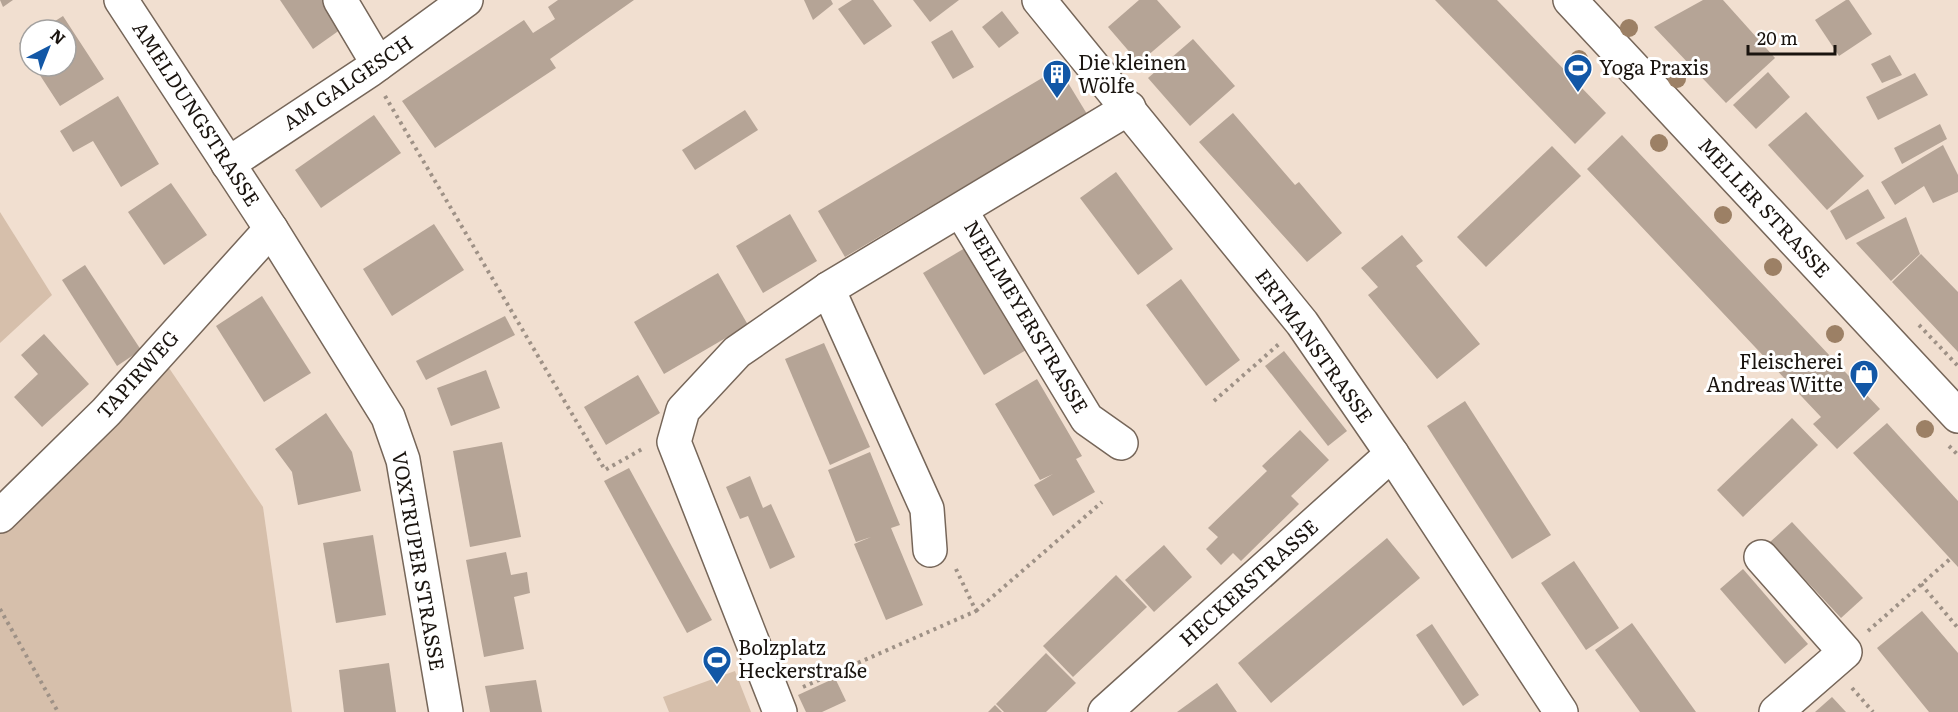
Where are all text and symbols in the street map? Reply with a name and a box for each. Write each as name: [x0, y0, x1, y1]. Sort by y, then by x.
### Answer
street label: AMELDUNGSTRASSE: [126, 14, 269, 211]
north arrow: [18, 18, 78, 78]
scale bar: [1748, 18, 1835, 56]
text: N: [46, 23, 72, 50]
text: 20 m: [1757, 24, 1798, 51]
street label: AM GALGESCH: [276, 27, 418, 136]
place label: Die kleinen Wölfe: [1078, 46, 1187, 99]
place label: Yoga Praxis: [1599, 51, 1708, 81]
sports icon: Yoga Praxis: [1562, 52, 1594, 94]
building icon: Die kleinen Wölfe: [1041, 58, 1073, 100]
street label: MELLER STRASSE: [1693, 130, 1838, 283]
street label: NEELMEYERSTRASSE: [958, 214, 1097, 418]
street label: ERTMANSTRASSE: [1249, 262, 1382, 428]
street label: TAPIRWEG: [88, 323, 185, 425]
place label: Fleischerei Andreas Witte: [1706, 345, 1843, 398]
shop icon: Fleischerei Andreas Witte: [1848, 358, 1880, 400]
street label: VOXTRUPER STRASSE: [386, 449, 454, 673]
street label: HECKERSTRASSE: [1172, 511, 1324, 652]
place label: Bolzplatz Heckerstraße: [738, 631, 867, 684]
sports icon: Bolzplatz Heckerstraße: [701, 644, 733, 686]

